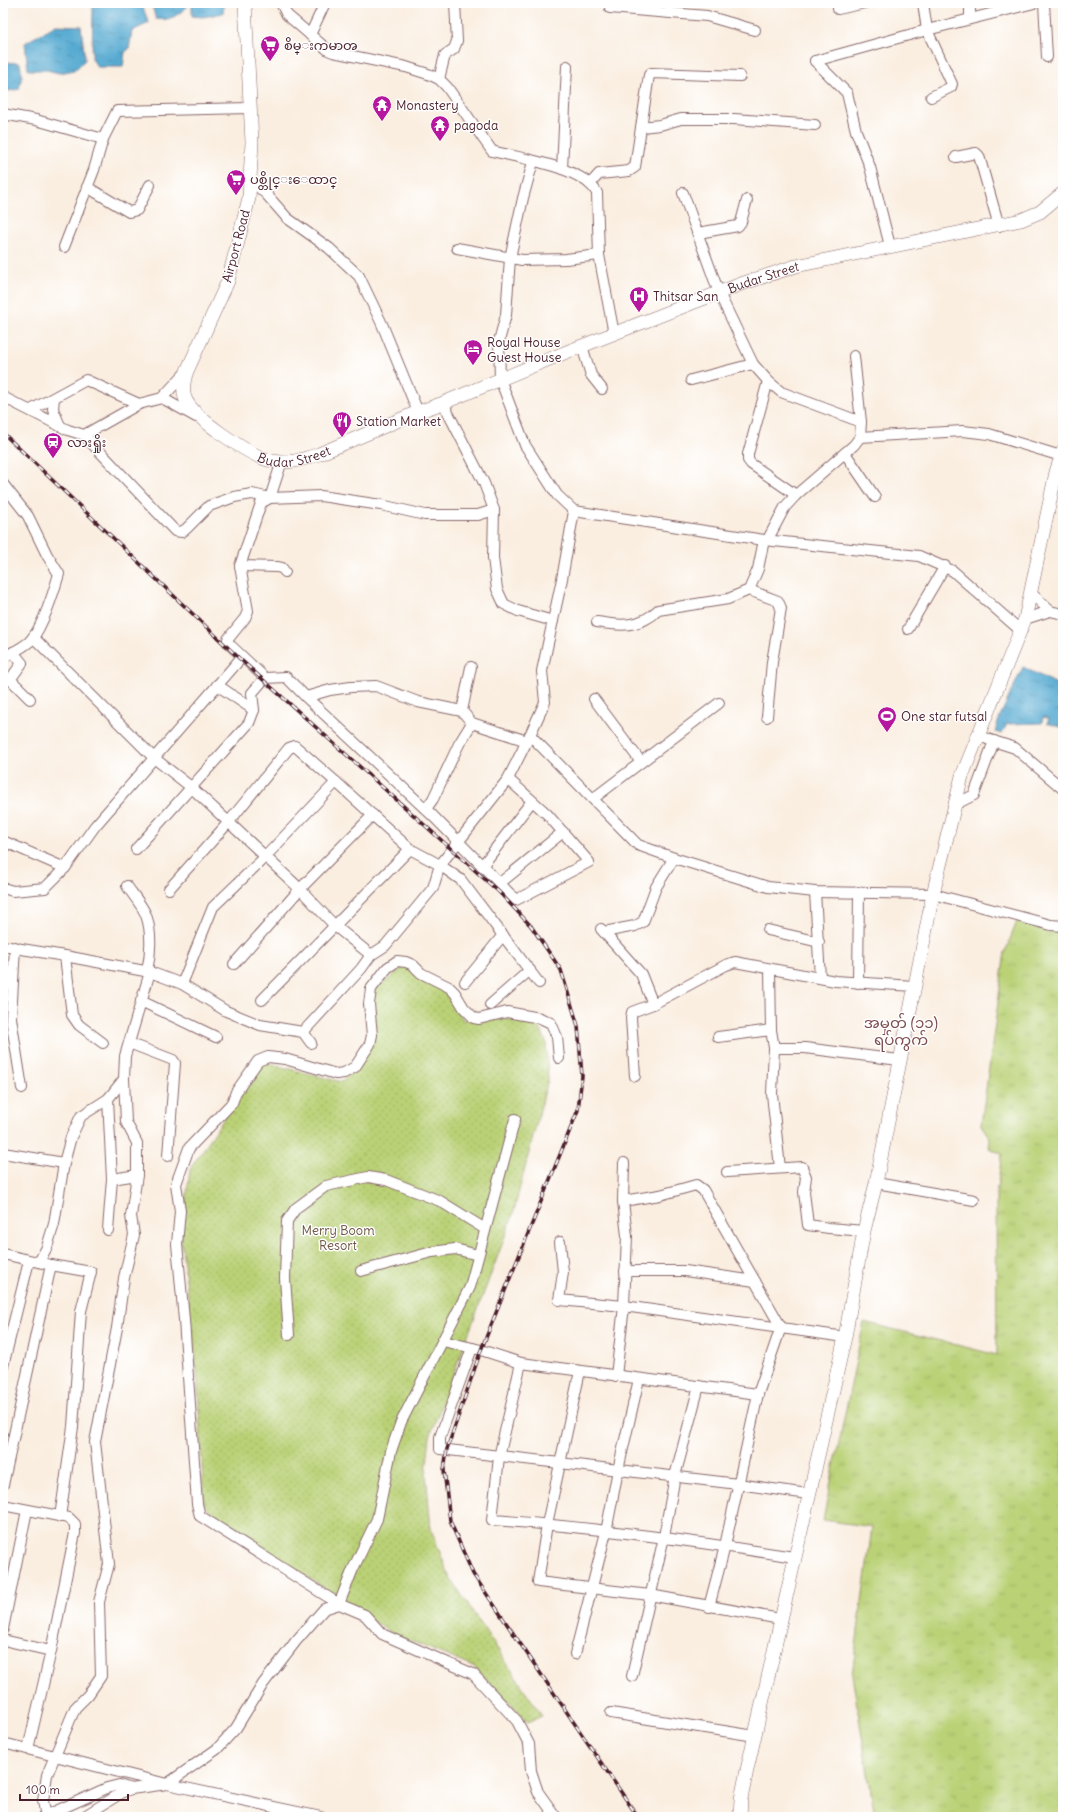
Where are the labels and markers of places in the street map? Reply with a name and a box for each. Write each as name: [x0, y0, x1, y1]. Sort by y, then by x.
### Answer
supermarket icon: စိမ္းကမာၻ: [259, 34, 281, 62]
place label: စိမ္းကမာၻ: [284, 37, 358, 55]
temple icon: Monastery: [371, 94, 393, 122]
place label: Monastery: [396, 97, 459, 114]
temple icon: pagoda: [429, 114, 451, 142]
place label: pagoda: [454, 117, 498, 134]
supermarket icon: ပစ္တိုင္းေထာင္: [225, 168, 247, 196]
place label: ပစ္တိုင္းေထာင္: [250, 171, 337, 190]
hospital icon: Thitsar San: [628, 285, 650, 313]
place label: Thitsar San: [653, 288, 719, 305]
place label: Royal House Guest House: [487, 334, 561, 366]
hotel icon: Royal House Guest House: [462, 338, 484, 366]
restaurant icon: Station Market: [331, 410, 353, 438]
place label: Station Market: [356, 413, 442, 430]
station icon: လားရှိုး: [42, 431, 64, 459]
place label: လားရှိုး: [67, 434, 106, 453]
sports icon: One star futsal: [876, 705, 898, 733]
place label: One star futsal: [901, 708, 987, 725]

